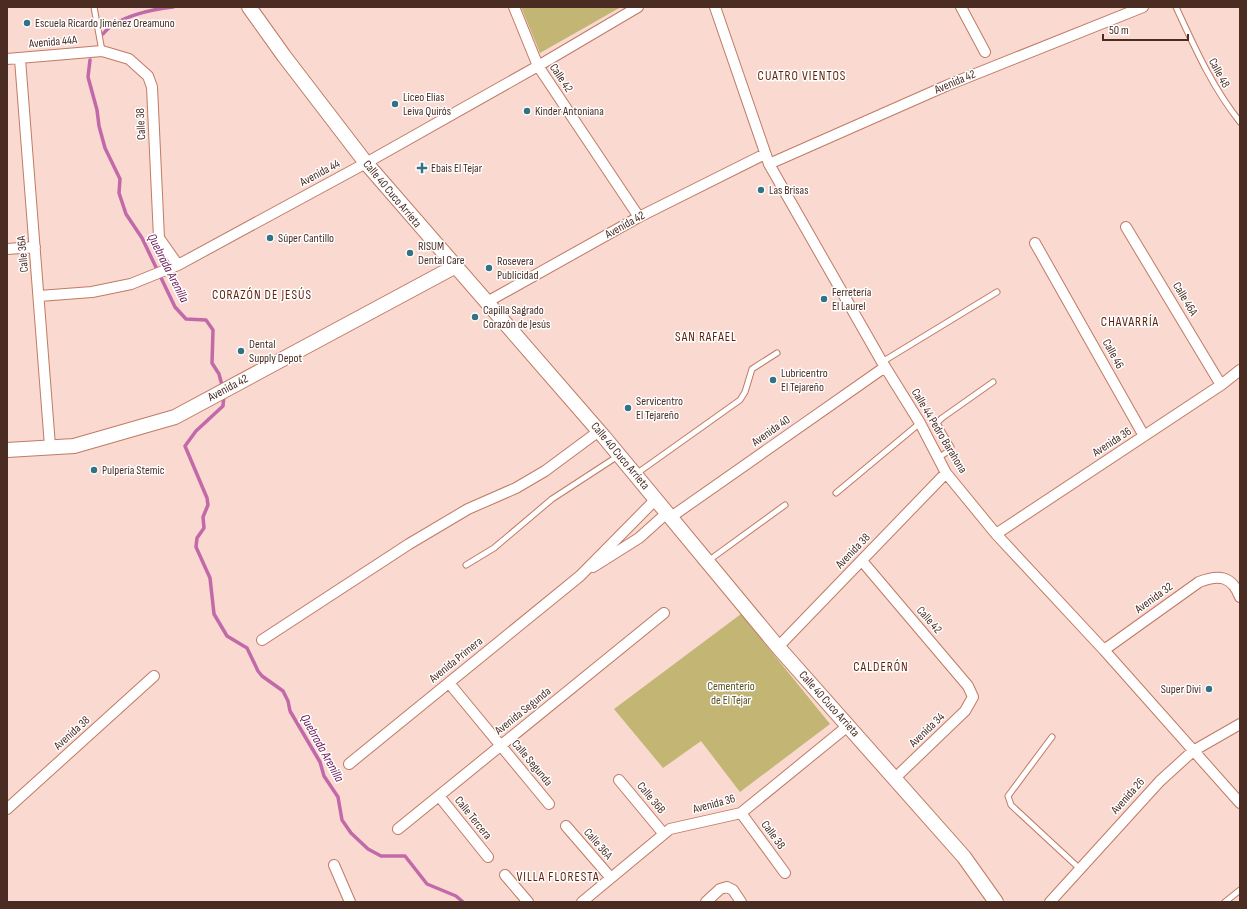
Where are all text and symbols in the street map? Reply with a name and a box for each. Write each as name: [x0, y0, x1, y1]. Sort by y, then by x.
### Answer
place label: Escuela Ricardo Jiménez Oreamuno: [35, 16, 175, 31]
scale bar: [1103, 16, 1188, 42]
marker: Escuela Ricardo Jiménez Oreamuno: [22, 18, 32, 28]
text: 50 m: [1109, 23, 1129, 38]
street label: Avenida 44A: [27, 32, 79, 52]
street label: Calle 48: [1205, 55, 1233, 91]
street label: Calle 42: [546, 61, 576, 95]
street label: Avenida 42: [931, 67, 978, 98]
district label: CUATRO VIENTOS: [758, 68, 846, 84]
place label: Liceo Elías Leiva Quirós: [403, 90, 451, 119]
marker: Liceo Elías Leiva Quirós: [390, 99, 400, 109]
place label: Kinder Antoniana: [535, 104, 604, 119]
marker: Kinder Antoniana: [522, 106, 532, 116]
street label: Calle 38: [133, 108, 149, 140]
street label: Avenida 44: [296, 156, 343, 190]
street label: Calle 40 Cuco Arrieta: [359, 157, 425, 231]
place label: Ebais El Tejar: [431, 161, 483, 176]
marker: Ebais El Tejar: [416, 162, 428, 174]
place label: Las Brisas: [769, 183, 808, 198]
marker: Las Brisas: [756, 185, 766, 195]
street label: Avenida 42: [602, 208, 648, 243]
water label: Quebrada Arenilla: [144, 231, 193, 306]
place label: Súper Cantillo: [278, 231, 334, 246]
marker: Súper Cantillo: [265, 233, 275, 243]
street label: Calle 36A: [14, 234, 32, 273]
place label: RISUM Dental Care: [418, 239, 465, 268]
marker: RISUM Dental Care: [405, 248, 415, 258]
place label: Rosevera Publicidad: [497, 254, 538, 283]
marker: Rosevera Publicidad: [484, 263, 494, 273]
street label: Calle 46A: [1169, 279, 1201, 319]
place label: Ferretería El Laurel: [832, 285, 872, 314]
district label: CORAZÓN DE JESÚS: [212, 287, 312, 303]
marker: Ferretería El Laurel: [819, 294, 829, 304]
place label: Capilla Sagrado Corazón de Jesús: [483, 303, 550, 332]
marker: Capilla Sagrado Corazón de Jesús: [470, 312, 480, 322]
district label: CHAVARRÍA: [1101, 314, 1159, 330]
district label: SAN RAFAEL: [675, 329, 737, 345]
street label: Calle 46: [1099, 336, 1127, 372]
place label: Dental Supply Depot: [249, 337, 303, 366]
marker: Dental Supply Depot: [236, 346, 246, 356]
place label: Lubricentro El Tejareño: [781, 366, 828, 395]
street label: Avenida 42: [204, 371, 251, 405]
marker: Lubricentro El Tejareño: [768, 375, 778, 385]
street label: Calle 44 Pedro Barahona: [908, 386, 970, 476]
place label: Servicentro El Tejareño: [636, 394, 683, 423]
marker: Servicentro El Tejareño: [623, 403, 633, 413]
street label: Avenida 40: [748, 412, 793, 450]
street label: Calle 40 Cuco Arrieta: [587, 419, 653, 493]
street label: Avenida 36: [1089, 424, 1134, 461]
place label: Pulpería Stemic: [102, 463, 165, 478]
marker: Pulpería Stemic: [89, 465, 99, 475]
street label: Avenida 38: [832, 530, 874, 573]
street label: Avenida 32: [1131, 579, 1176, 617]
street label: Calle 42: [913, 603, 945, 637]
street label: Avenida Primera: [425, 634, 486, 687]
district label: CALDERÓN: [853, 659, 909, 675]
street label: Calle 40 Cuco Arrieta: [795, 668, 863, 740]
park label: Cementerio de El Tejar: [707, 679, 755, 708]
place label: Super Divi: [1161, 682, 1201, 697]
street label: Avenida Segunda: [491, 684, 554, 739]
marker: Super Divi: [1204, 684, 1214, 694]
street label: Avenida 34: [905, 710, 948, 751]
water label: Quebrada Arenilla: [297, 711, 348, 785]
street label: Avenida 38: [50, 713, 93, 754]
street label: Calle Segunda: [508, 737, 556, 790]
street label: Avenida 26: [1107, 775, 1148, 818]
street label: Calle 36B: [633, 779, 669, 817]
street label: Avenida 36: [690, 791, 737, 817]
street label: Calle Tercera: [451, 793, 495, 843]
street label: Calle 38: [758, 818, 788, 852]
street label: Calle 36A: [580, 825, 616, 863]
district label: VILLA FLORESTA: [516, 869, 600, 885]

